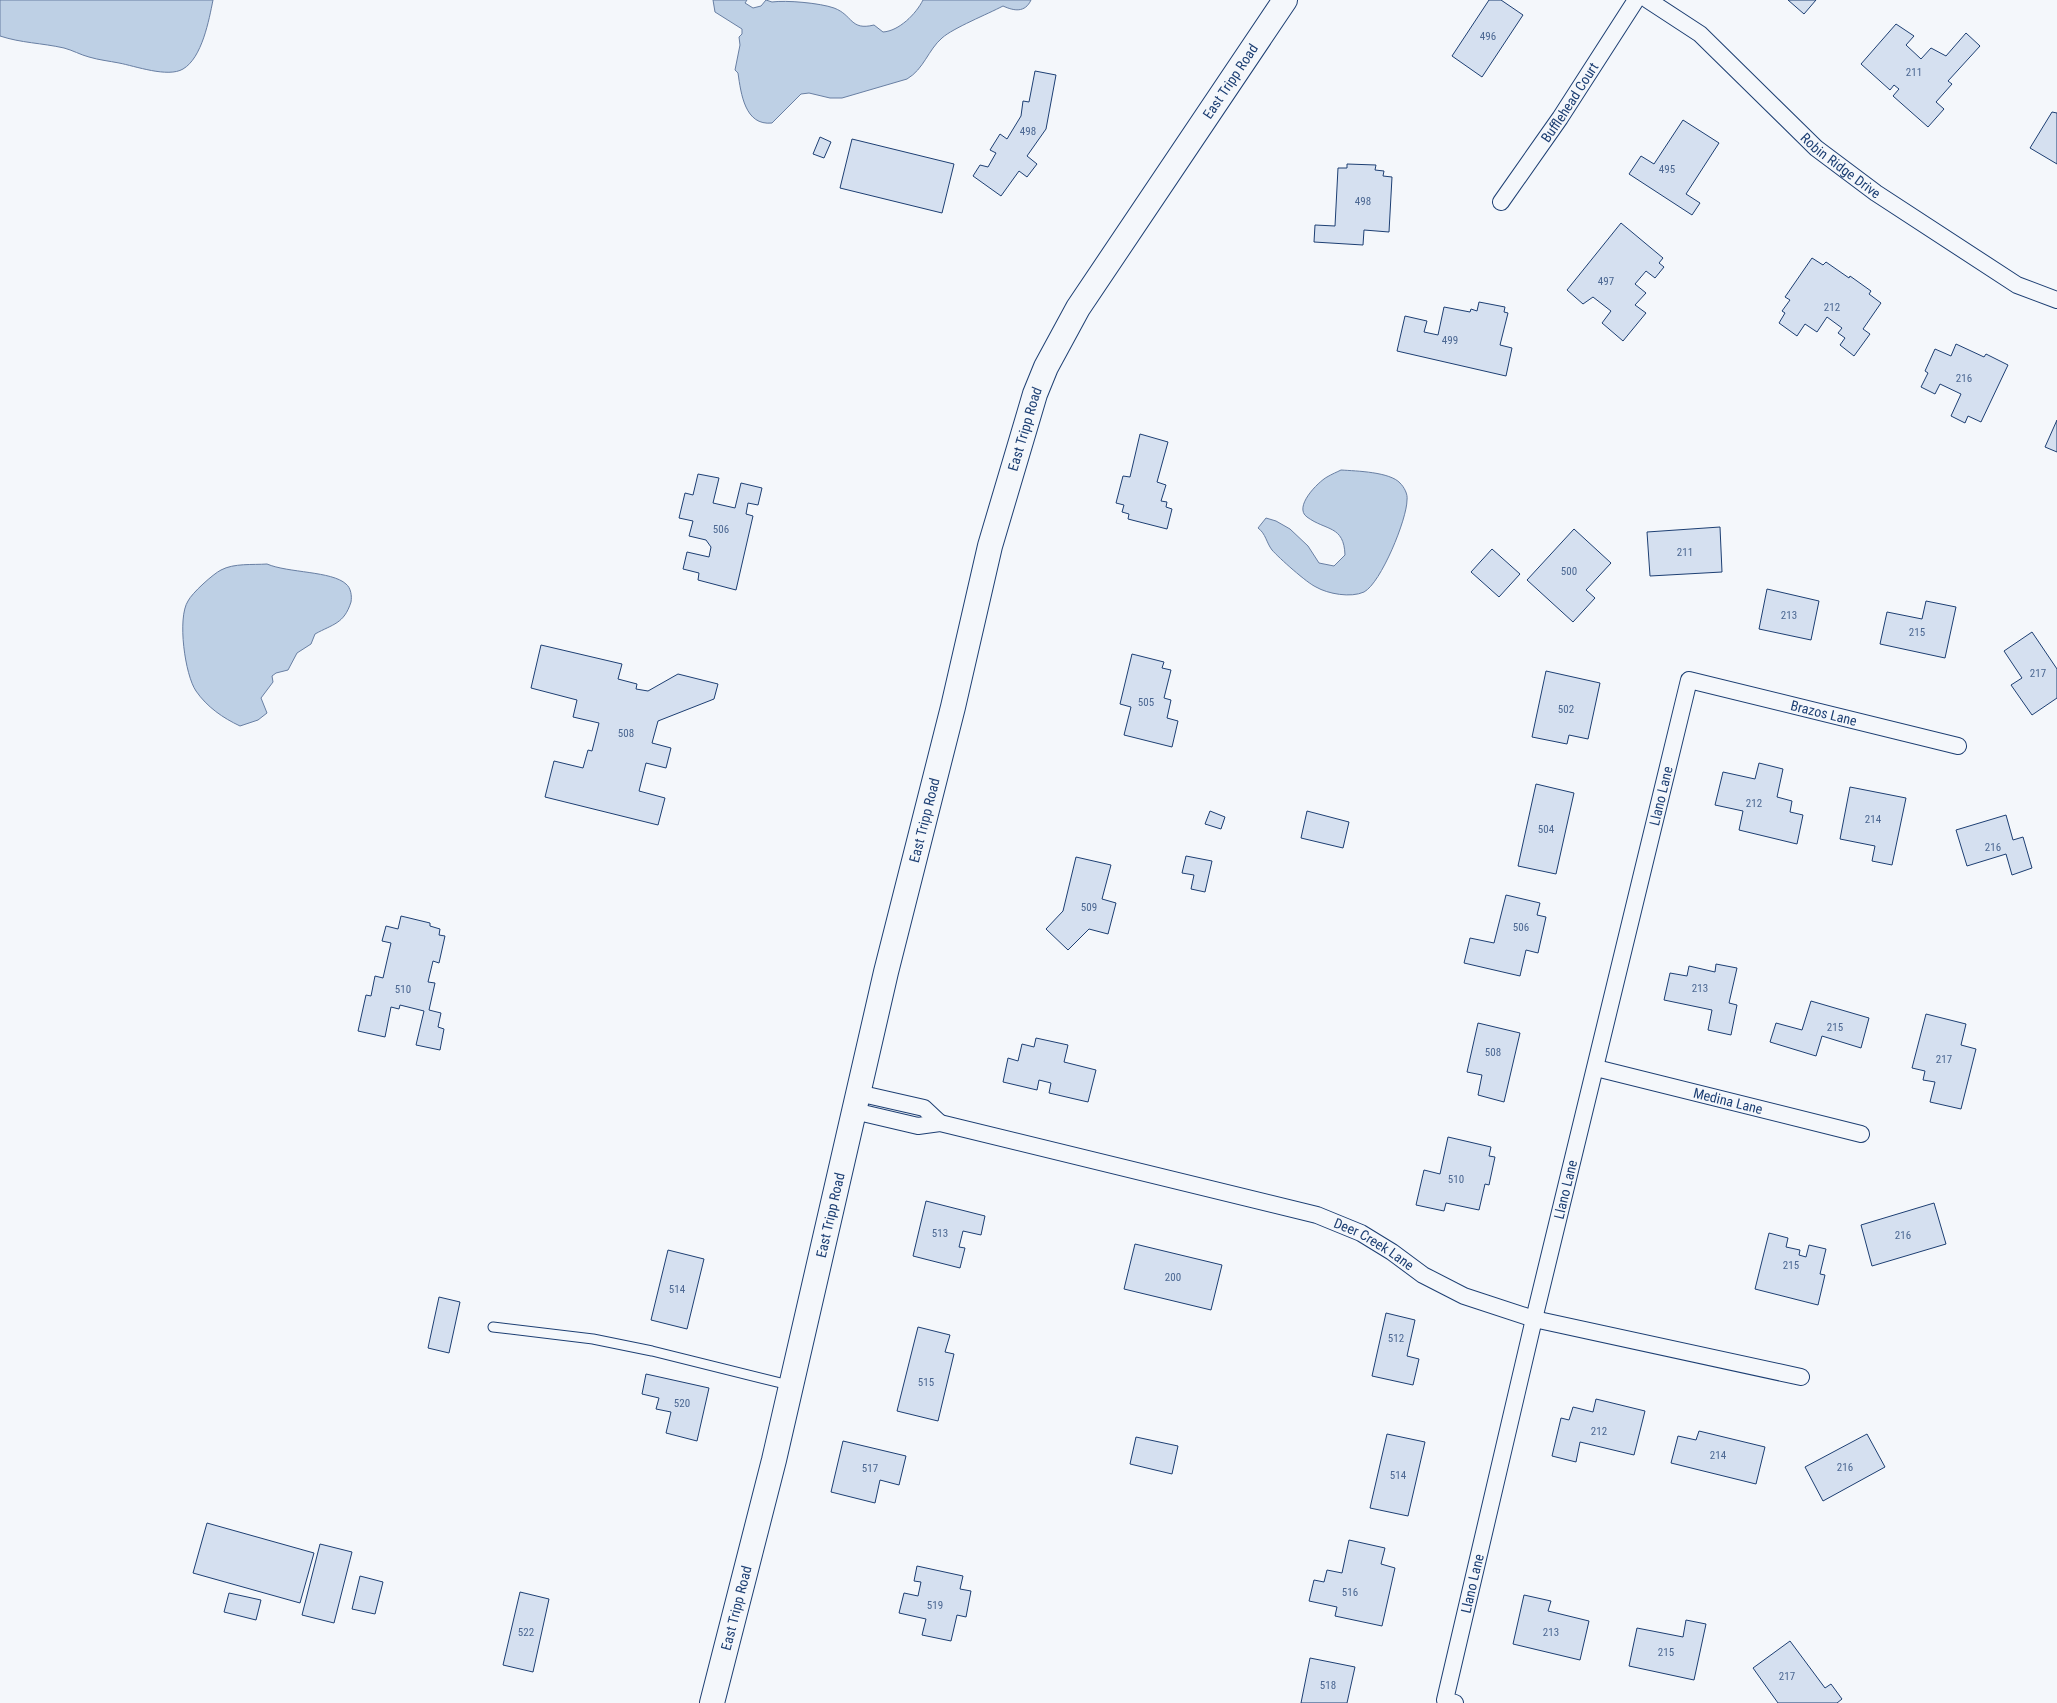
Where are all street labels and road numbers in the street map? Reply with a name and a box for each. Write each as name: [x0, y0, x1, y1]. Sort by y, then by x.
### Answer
street label: East Tripp Road: [1200, 41, 1261, 122]
street label: Bufflehead Court: [1538, 59, 1602, 145]
street label: Robin Ridge Drive: [1797, 130, 1884, 202]
street label: East Tripp Road: [1005, 385, 1045, 473]
street label: Brazos Lane: [1789, 697, 1859, 729]
street label: Llano Lane: [1646, 764, 1676, 827]
street label: East Tripp Road: [906, 776, 943, 864]
street label: Medina Lane: [1692, 1085, 1765, 1117]
street label: Llano Lane: [1551, 1158, 1580, 1221]
street label: East Tripp Road: [813, 1171, 848, 1259]
street label: Deer Creek Lane: [1332, 1215, 1417, 1274]
street label: Llano Lane: [1458, 1552, 1487, 1615]
street label: East Tripp Road: [718, 1564, 755, 1652]

